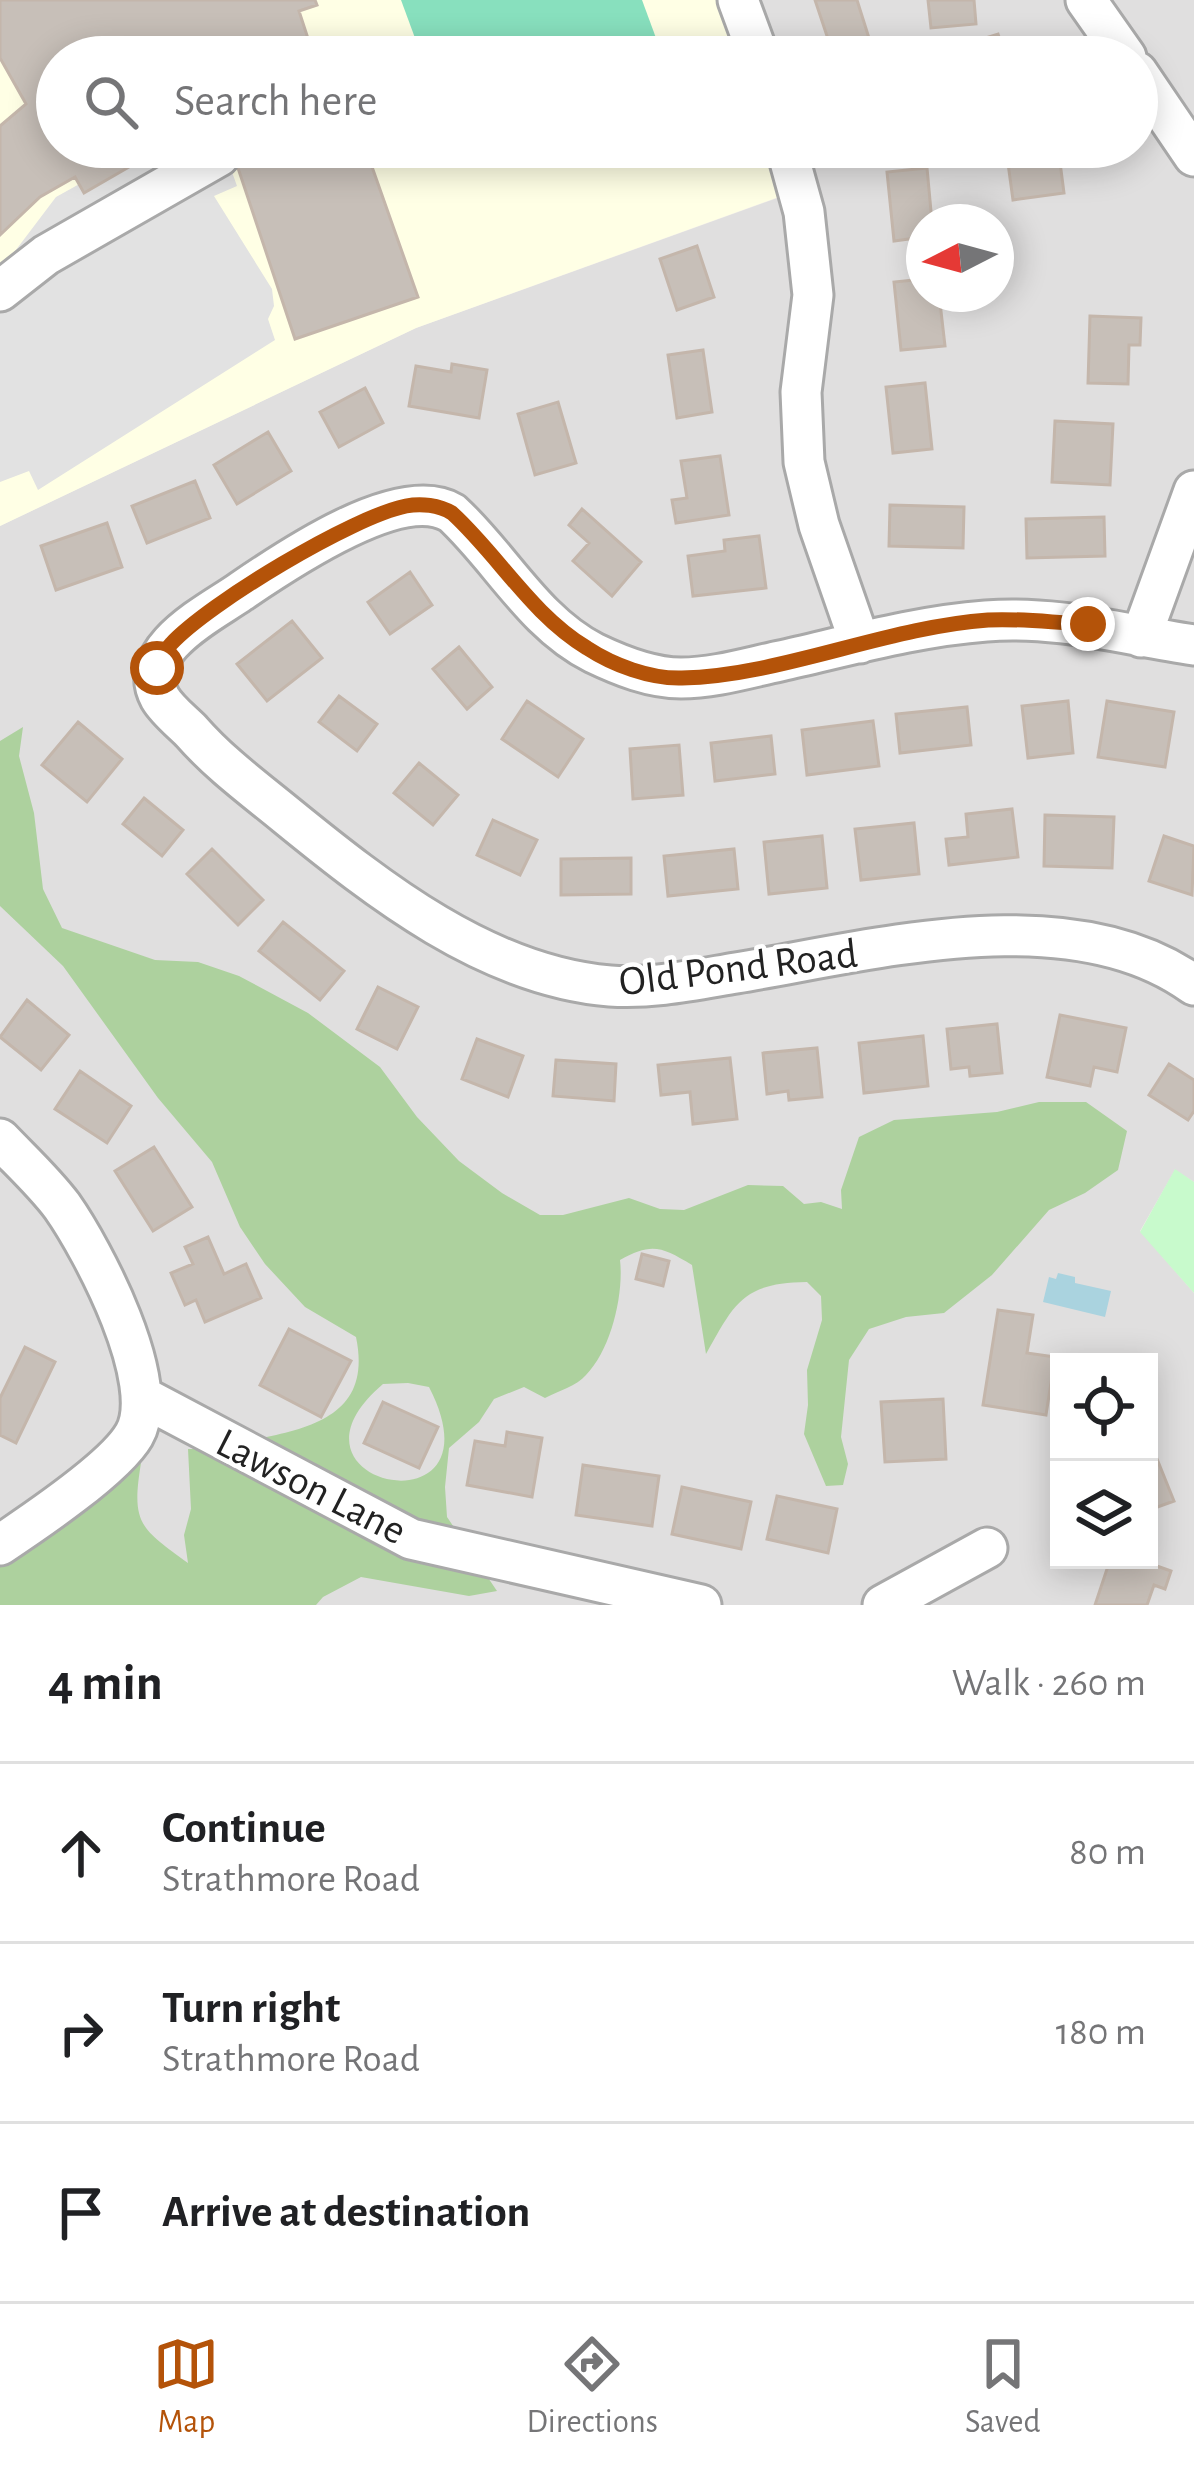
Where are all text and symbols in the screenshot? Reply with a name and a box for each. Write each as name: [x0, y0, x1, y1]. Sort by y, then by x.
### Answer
search box: [36, 36, 1158, 168]
icon: search: [78, 69, 144, 135]
text: Search here: [174, 79, 377, 124]
north arrow: [906, 204, 1014, 312]
route end: [1061, 597, 1115, 651]
route start: [130, 641, 184, 695]
street label: Old Pond Road: [617, 933, 860, 1003]
map controls: [1050, 1353, 1158, 1569]
button: locate: [1050, 1353, 1158, 1461]
street label: Lawson Lane: [210, 1421, 413, 1552]
button: layers: [1050, 1461, 1158, 1569]
text: 4 min: [48, 1658, 163, 1709]
text: Walk · 260 m: [952, 1664, 1146, 1703]
text: Continue: [162, 1806, 326, 1851]
icon: ahead: [48, 1820, 114, 1886]
text: 80 m: [1069, 1833, 1146, 1872]
text: Strathmore Road: [162, 1860, 420, 1899]
text: Turn right: [162, 1986, 340, 2031]
icon: right: [48, 2000, 114, 2066]
text: 180 m: [1056, 2013, 1146, 2052]
text: Strathmore Road: [162, 2040, 420, 2079]
icon: arrive: [48, 2180, 114, 2246]
text: Arrive at destination: [162, 2190, 530, 2235]
tab: Map: [153, 2331, 219, 2443]
tab: Directions: [526, 2331, 658, 2443]
tab: Saved: [965, 2331, 1040, 2443]

